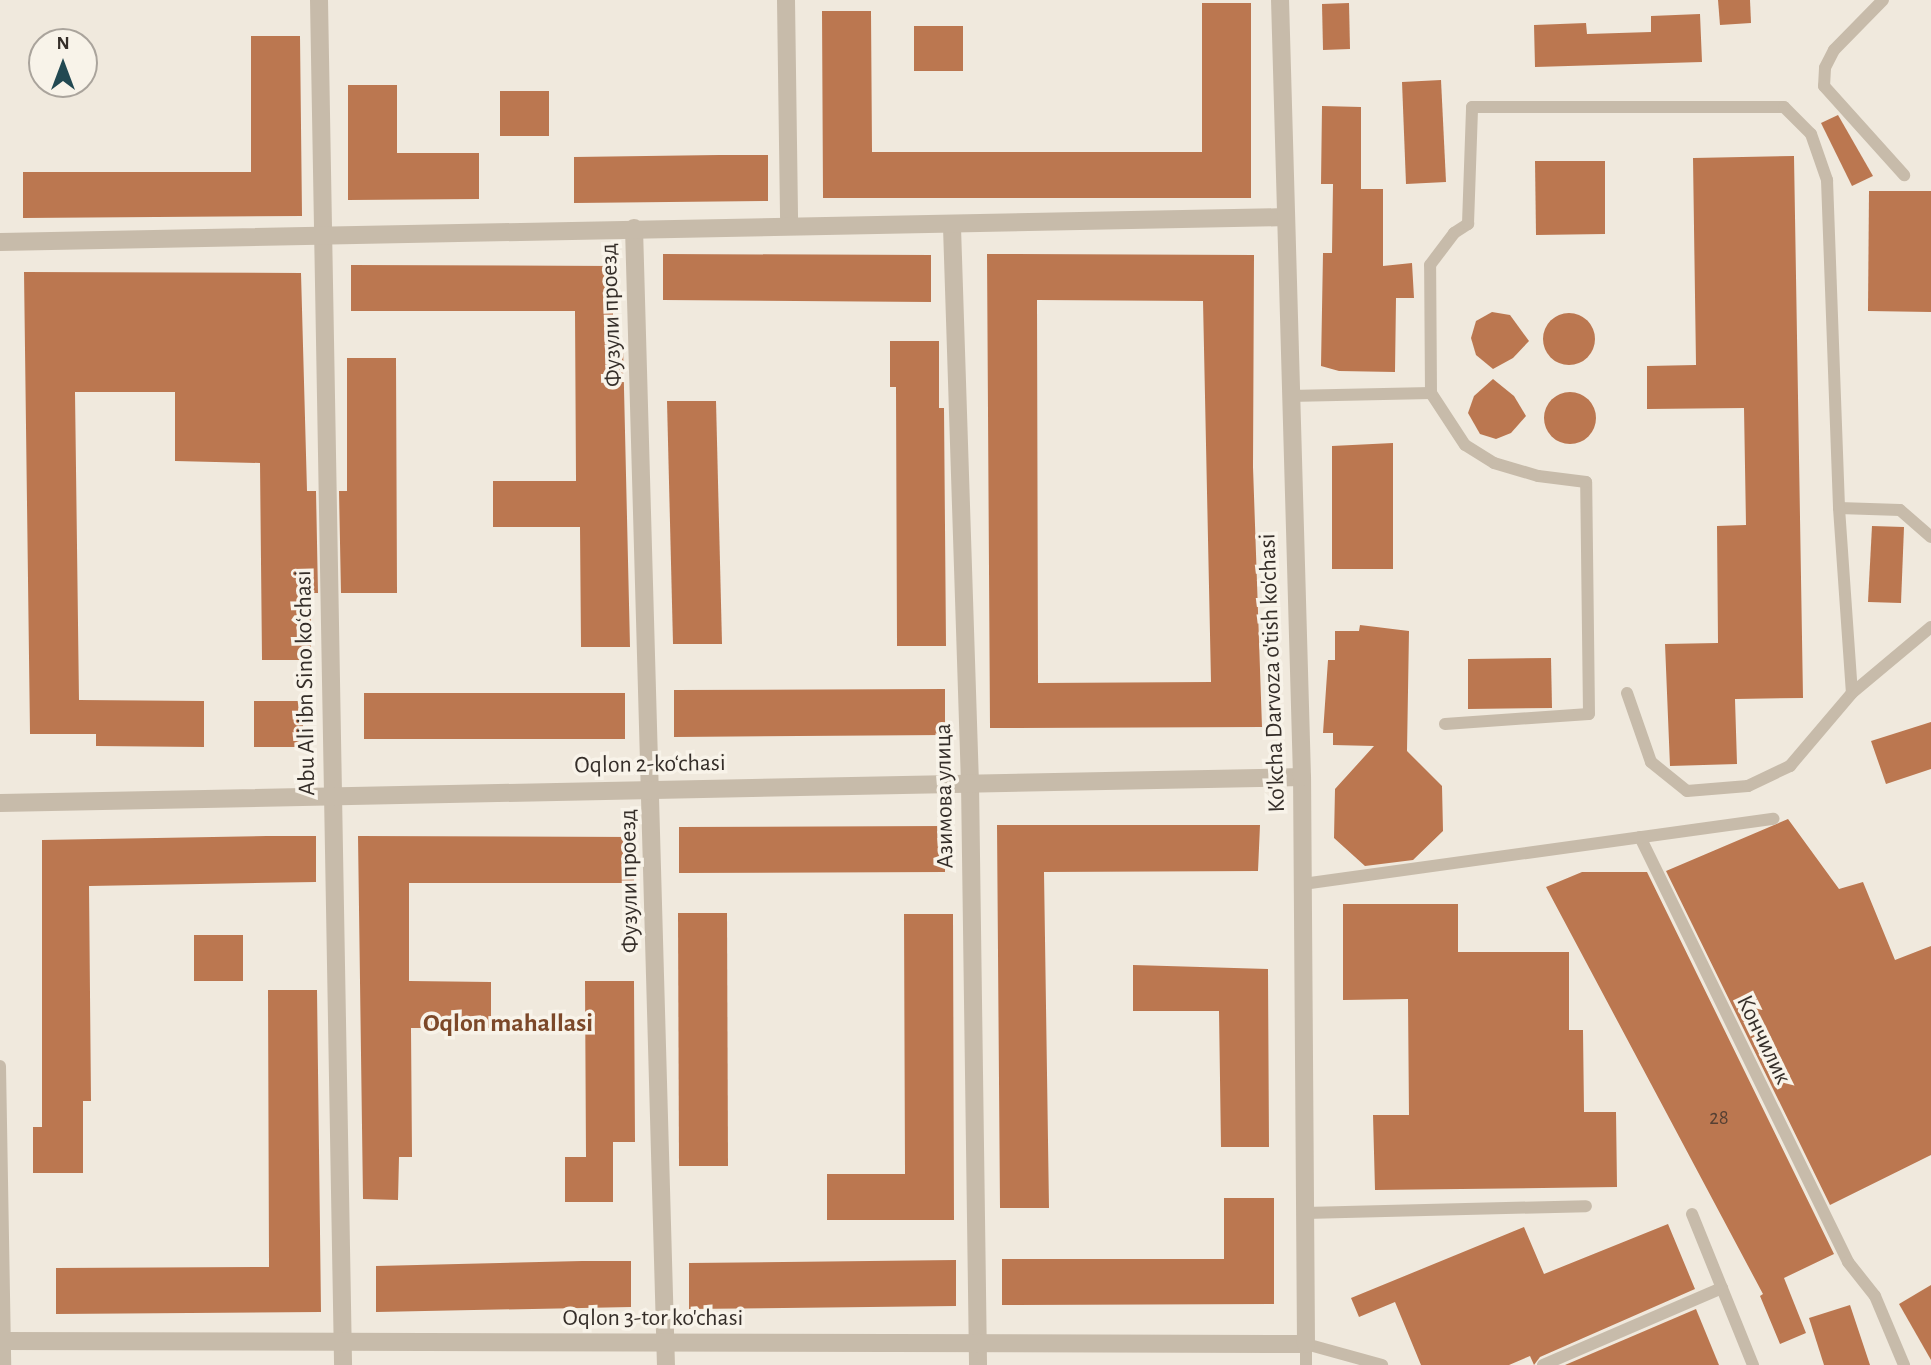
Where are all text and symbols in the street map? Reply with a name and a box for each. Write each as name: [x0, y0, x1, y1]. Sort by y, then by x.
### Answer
north arrow: [28, 28, 98, 98]
text: N: [56, 34, 70, 53]
street label: Фузули проезд: [595, 243, 629, 387]
street label: Ko'kcha Darvoza o'tish ko'chasi: [1254, 533, 1292, 813]
street label: Abu Ali ibn Sino koʻchasi: [290, 570, 322, 796]
street label: Азимова улица: [929, 723, 961, 869]
street label: Oqlon 2-ko‘chasi: [574, 749, 726, 781]
street label: Фузули проезд: [614, 809, 646, 953]
street label: Кончилик: [1729, 991, 1797, 1089]
district label: Oqlon mahallasi: [423, 1008, 593, 1040]
house number: 28: [1709, 1105, 1729, 1131]
street label: Oqlon 3-tor ko'chasi: [563, 1305, 743, 1333]

